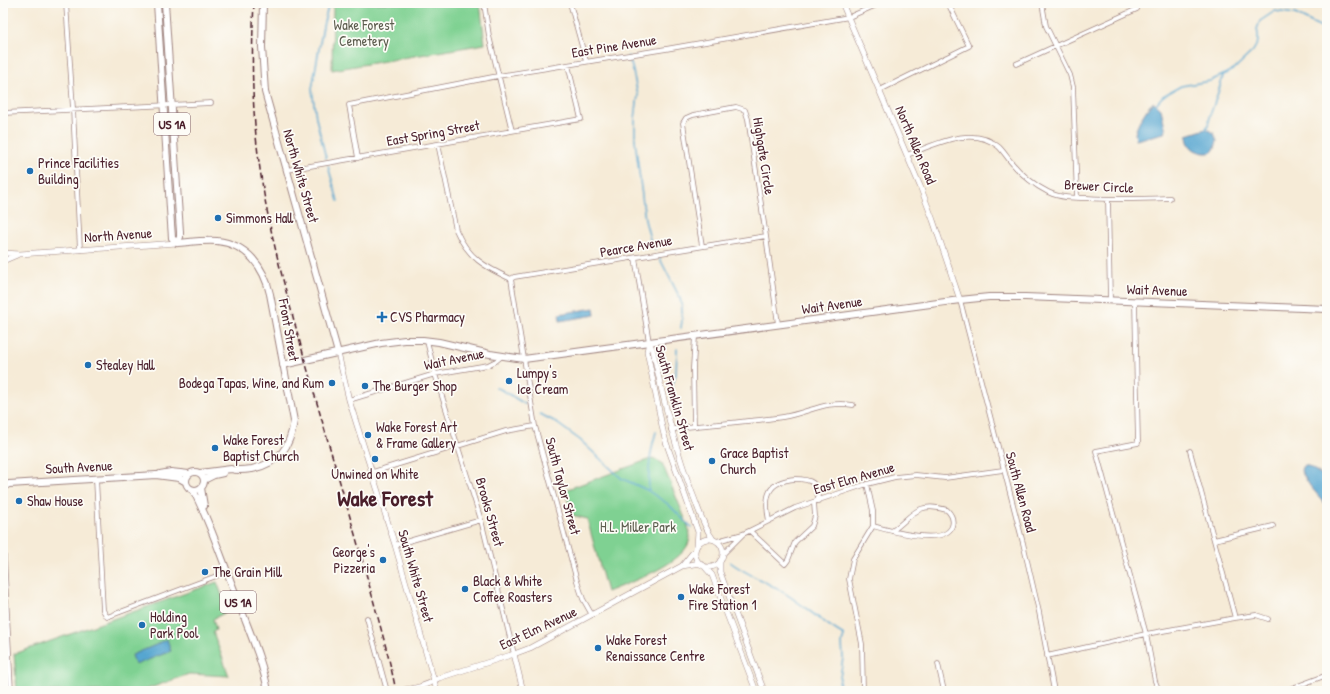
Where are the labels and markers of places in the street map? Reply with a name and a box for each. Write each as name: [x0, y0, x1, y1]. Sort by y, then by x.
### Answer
place label: Prince Facilities Building: [38, 153, 119, 189]
marker: Prince Facilities Building: [25, 166, 35, 176]
place label: Simmons Hall: [226, 208, 294, 227]
marker: Simmons Hall: [213, 213, 223, 223]
place label: CVS Pharmacy: [390, 307, 465, 327]
marker: CVS Pharmacy: [377, 312, 387, 322]
place label: Stealey Hall: [96, 355, 156, 375]
marker: Stealey Hall: [83, 360, 93, 370]
place label: Lumpy's Ice Cream: [517, 363, 568, 398]
place label: Bodega Tapas, Wine, and Rum: [179, 373, 324, 393]
place label: The Burger Shop: [373, 376, 457, 396]
marker: Lumpy's Ice Cream: [504, 376, 514, 386]
marker: Bodega Tapas, Wine, and Rum: [327, 378, 337, 388]
marker: The Burger Shop: [360, 381, 370, 391]
place label: Wake Forest Art & Frame Gallery: [376, 417, 457, 453]
place label: Wake Forest Baptist Church: [223, 430, 299, 466]
marker: Wake Forest Art & Frame Gallery: [363, 430, 373, 440]
marker: Wake Forest Baptist Church: [210, 443, 220, 453]
place label: Grace Baptist Church: [720, 443, 789, 478]
marker: Unwined on White: [370, 454, 380, 464]
marker: Grace Baptist Church: [707, 456, 717, 466]
place label: Unwined on White: [331, 464, 419, 483]
place label: Shaw House: [27, 491, 84, 510]
marker: Shaw House: [14, 496, 24, 506]
place label: George's Pizzeria: [332, 542, 375, 577]
marker: George's Pizzeria: [378, 555, 388, 565]
place label: The Grain Mill: [213, 562, 283, 581]
marker: The Grain Mill: [200, 567, 210, 577]
place label: Black & White Coffee Roasters: [473, 571, 552, 606]
place label: Wake Forest Fire Station 1: [688, 579, 757, 614]
marker: Black & White Coffee Roasters: [460, 584, 470, 594]
marker: Wake Forest Fire Station 1: [676, 592, 686, 602]
place label: Holding Park Pool: [150, 607, 199, 642]
marker: Holding Park Pool: [137, 620, 147, 630]
place label: Wake Forest Renaissance Centre: [606, 630, 705, 665]
marker: Wake Forest Renaissance Centre: [593, 643, 603, 653]

